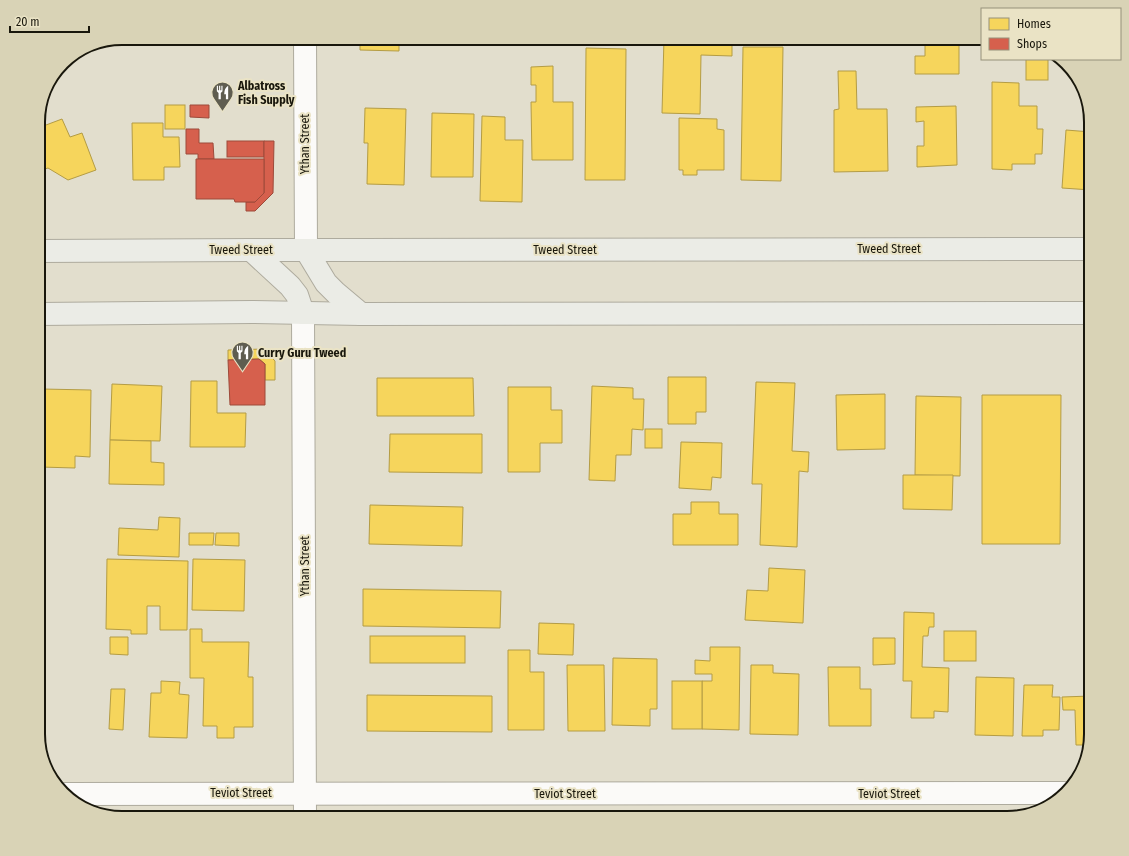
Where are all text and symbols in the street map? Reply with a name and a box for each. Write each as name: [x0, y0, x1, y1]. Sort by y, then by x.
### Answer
scale bar: [10, 8, 89, 34]
legend: [981, 8, 1121, 60]
text: 20 m: [16, 15, 40, 29]
text: Homes: [1017, 17, 1051, 31]
text: Shops: [1017, 37, 1047, 51]
place label: Albatross Fish Supply: [237, 79, 295, 107]
restaurant icon: Albatross Fish Supply: [209, 80, 235, 113]
street label: Ythan Street: [298, 114, 312, 174]
street label: Tweed Street: [857, 242, 921, 256]
street label: Tweed Street: [209, 243, 273, 257]
street label: Tweed Street: [533, 243, 597, 257]
restaurant icon: Curry Guru Tweed: [230, 340, 256, 373]
place label: Curry Guru Tweed: [258, 346, 346, 360]
street label: Ythan Street: [298, 536, 312, 596]
street label: Teviot Street: [210, 786, 272, 800]
street label: Teviot Street: [534, 787, 596, 801]
street label: Teviot Street: [858, 787, 920, 801]

